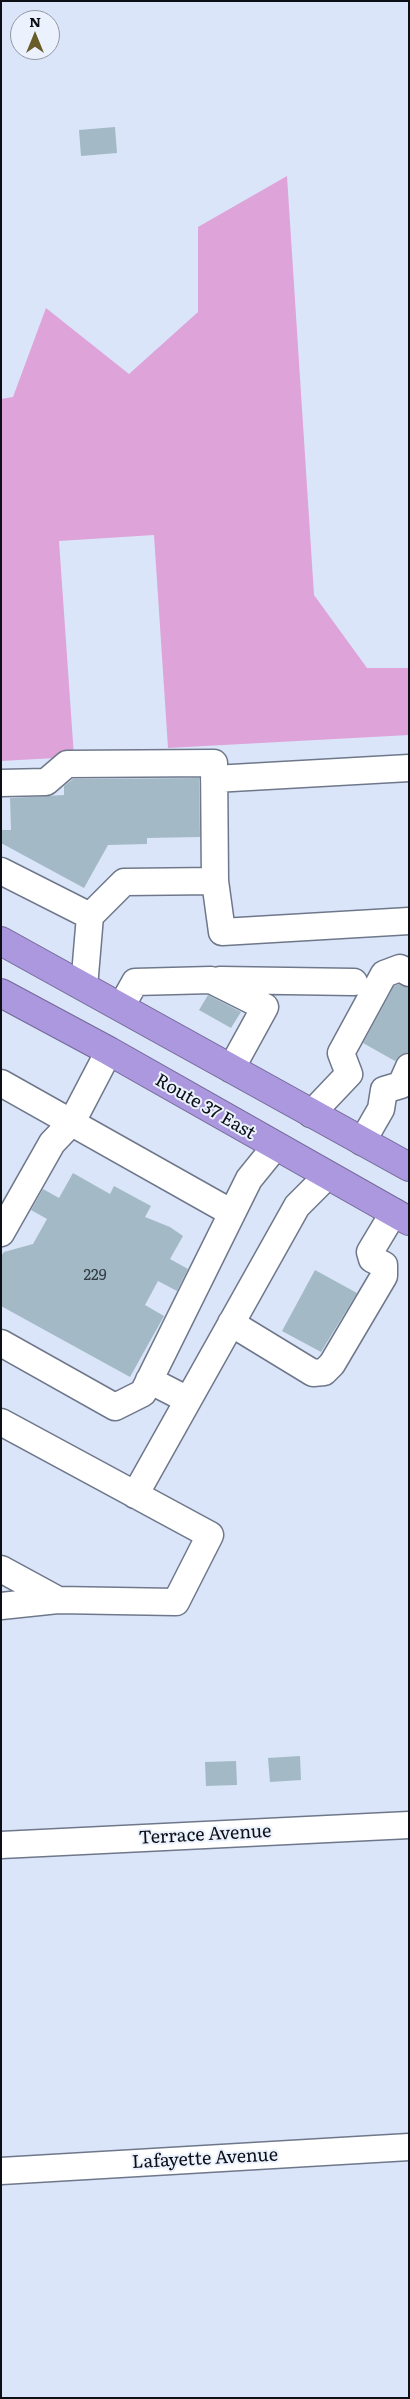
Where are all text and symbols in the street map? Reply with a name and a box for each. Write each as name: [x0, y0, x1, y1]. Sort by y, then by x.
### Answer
north arrow: [10, 10, 60, 60]
text: N: [29, 11, 41, 31]
street label: Route 37 East: [151, 1070, 259, 1144]
house number: 229: [83, 1267, 107, 1285]
street label: Terrace Avenue: [138, 1821, 272, 1849]
street label: Lafayette Avenue: [131, 2144, 279, 2174]

